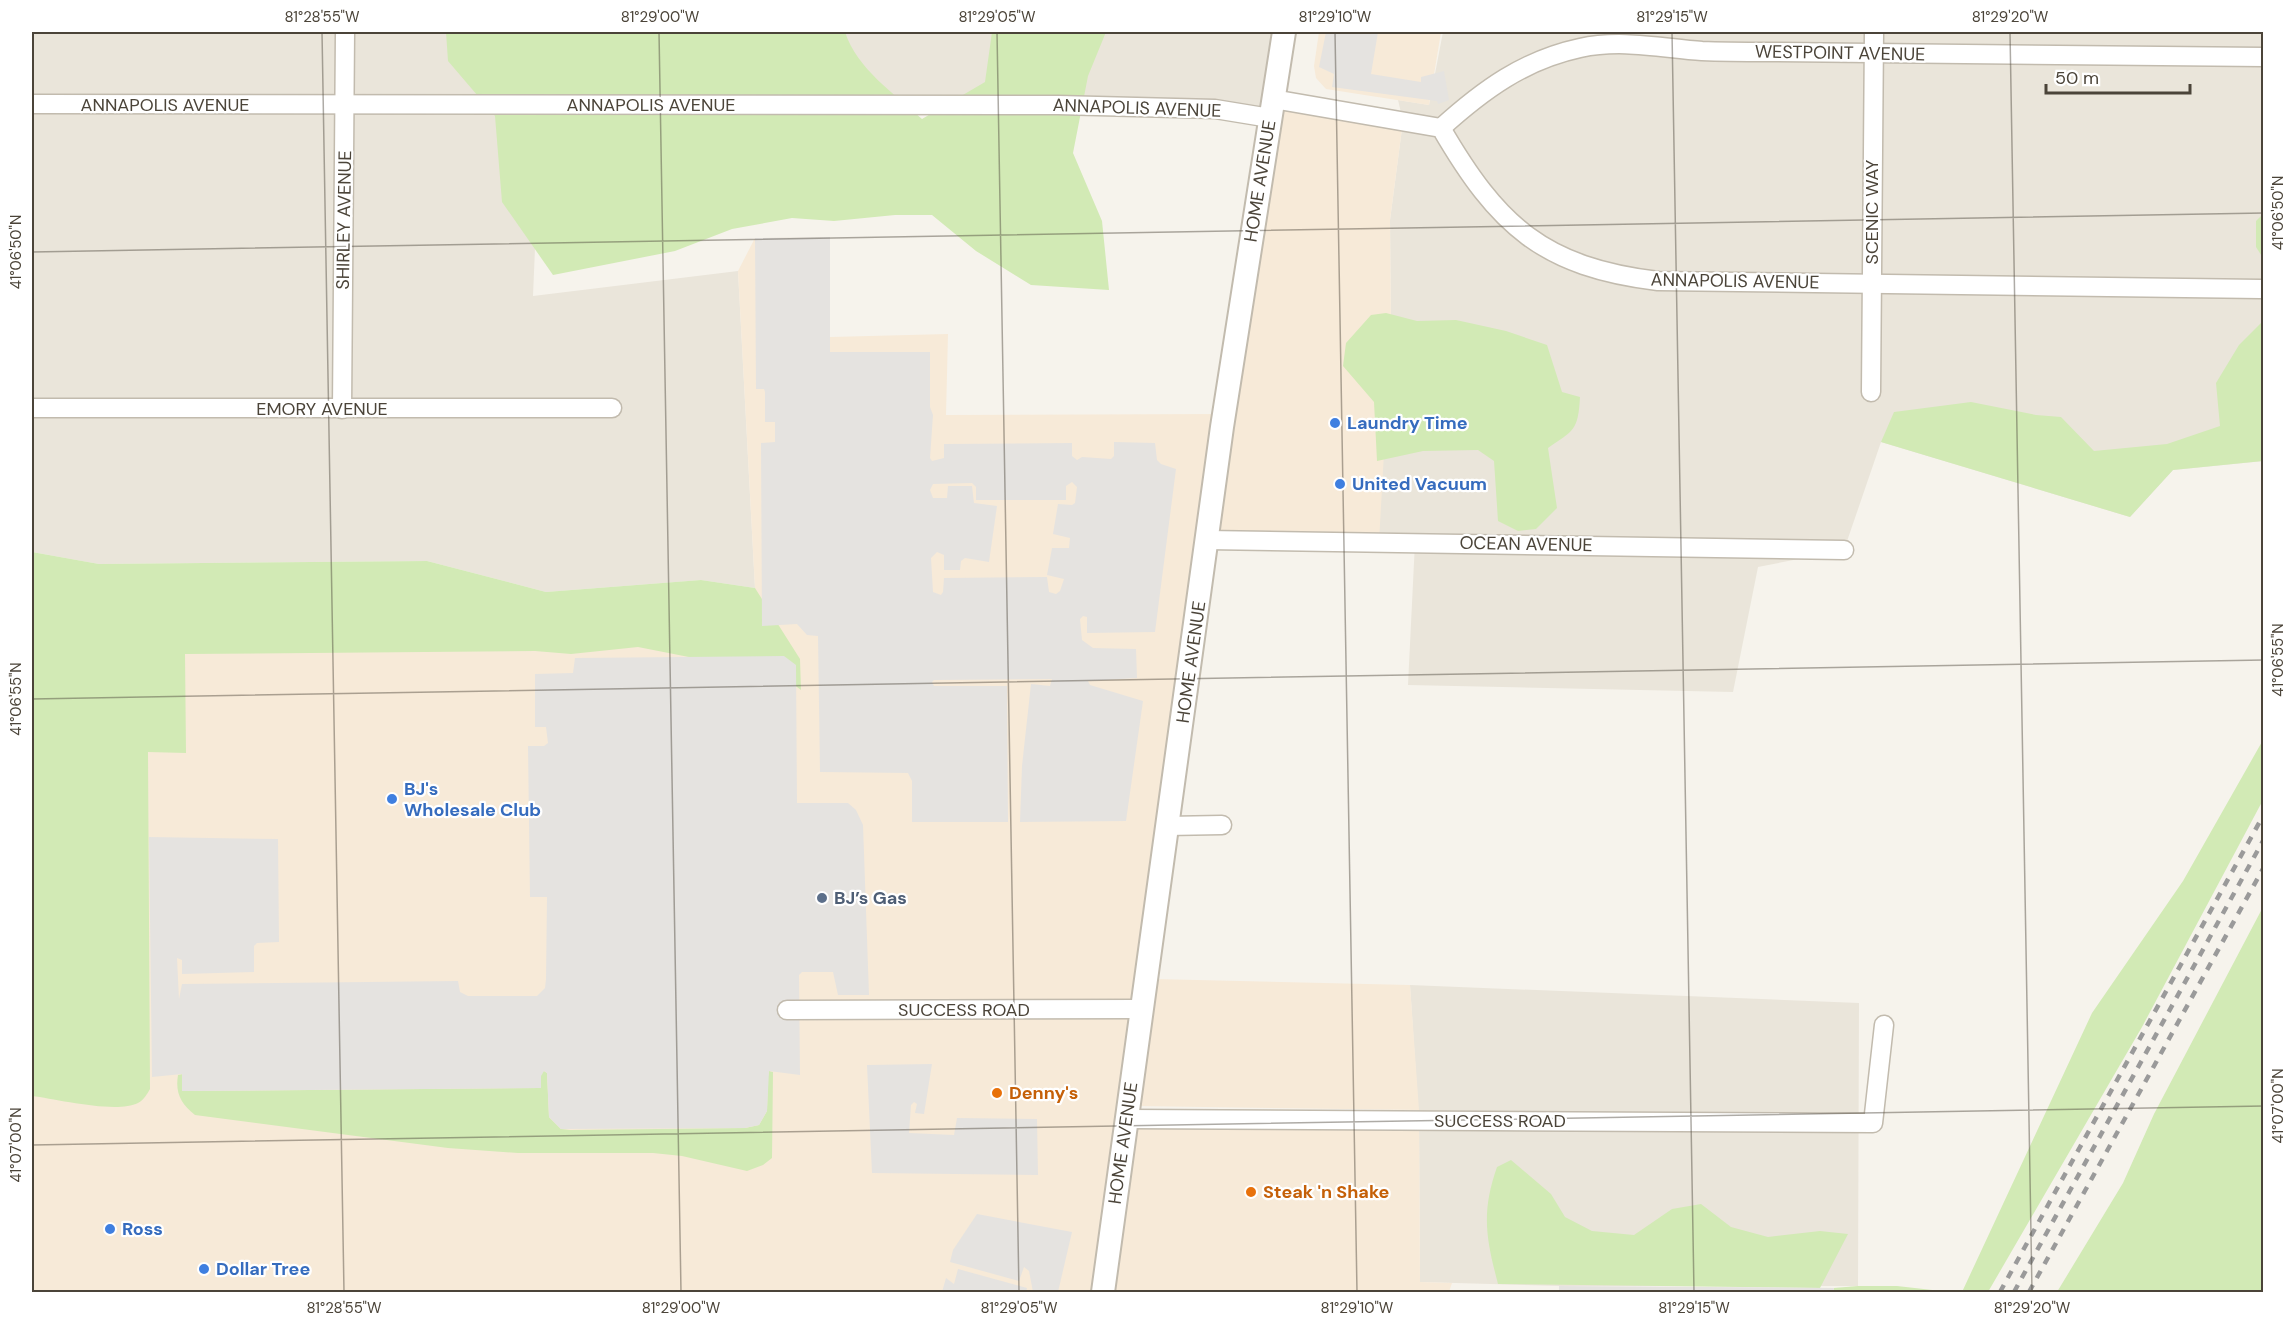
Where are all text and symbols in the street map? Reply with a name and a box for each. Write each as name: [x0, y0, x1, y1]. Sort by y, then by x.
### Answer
text: 81°28'55"W: [284, 7, 360, 27]
text: 81°29'00"W: [621, 7, 700, 27]
text: 81°29'05"W: [959, 7, 1036, 27]
text: 81°29'10"W: [1299, 7, 1372, 27]
text: 81°29'15"W: [1636, 7, 1708, 27]
text: 81°29'20"W: [1972, 7, 2049, 27]
street label: WESTPOINT AVENUE: [1755, 40, 1925, 66]
scale bar: [2046, 57, 2190, 95]
text: 50 m: [2055, 66, 2099, 90]
street label: ANNAPOLIS AVENUE: [81, 93, 249, 117]
street label: ANNAPOLIS AVENUE: [567, 93, 735, 117]
street label: ANNAPOLIS AVENUE: [1052, 93, 1222, 123]
street label: HOME AVENUE: [1239, 118, 1281, 244]
street label: SHIRLEY AVENUE: [331, 150, 357, 290]
street label: SCENIC WAY: [1860, 159, 1884, 265]
text: 41°06'50"N: [2268, 176, 2288, 250]
text: 41°06'50"N: [6, 215, 26, 289]
street label: ANNAPOLIS AVENUE: [1650, 268, 1820, 294]
street label: EMORY AVENUE: [256, 397, 388, 421]
place label: Laundry Time: [1347, 411, 1468, 435]
marker: Laundry Time: [1328, 416, 1342, 430]
place label: United Vacuum: [1352, 472, 1487, 496]
marker: United Vacuum: [1333, 477, 1347, 491]
street label: OCEAN AVENUE: [1459, 531, 1593, 557]
street label: HOME AVENUE: [1171, 599, 1211, 725]
text: 41°06'55"N: [2268, 623, 2288, 697]
text: 41°06'55"N: [6, 662, 26, 736]
place label: BJ's Wholesale Club: [404, 777, 541, 822]
marker: BJ's Wholesale Club: [385, 792, 399, 806]
place label: BJ’s Gas: [834, 886, 907, 910]
marker: BJ’s Gas: [815, 891, 829, 905]
street label: SUCCESS ROAD: [898, 998, 1030, 1022]
text: 41°07'00"N: [2268, 1068, 2288, 1144]
street label: HOME AVENUE: [1103, 1080, 1143, 1206]
place label: Denny's: [1009, 1081, 1078, 1105]
marker: Denny's: [990, 1086, 1004, 1100]
text: 41°07'00"N: [6, 1107, 26, 1183]
street label: SUCCESS ROAD: [1434, 1109, 1566, 1133]
place label: Steak 'n Shake: [1263, 1180, 1390, 1204]
marker: Steak 'n Shake: [1244, 1185, 1258, 1199]
place label: Ross: [122, 1217, 163, 1241]
marker: Ross: [103, 1222, 117, 1236]
place label: Dollar Tree: [216, 1257, 310, 1281]
marker: Dollar Tree: [197, 1262, 211, 1276]
text: 81°28'55"W: [306, 1298, 382, 1318]
text: 81°29'00"W: [642, 1298, 721, 1318]
text: 81°29'05"W: [981, 1298, 1058, 1318]
text: 81°29'10"W: [1321, 1298, 1394, 1318]
text: 81°29'15"W: [1658, 1298, 1730, 1318]
text: 81°29'20"W: [1994, 1298, 2071, 1318]

